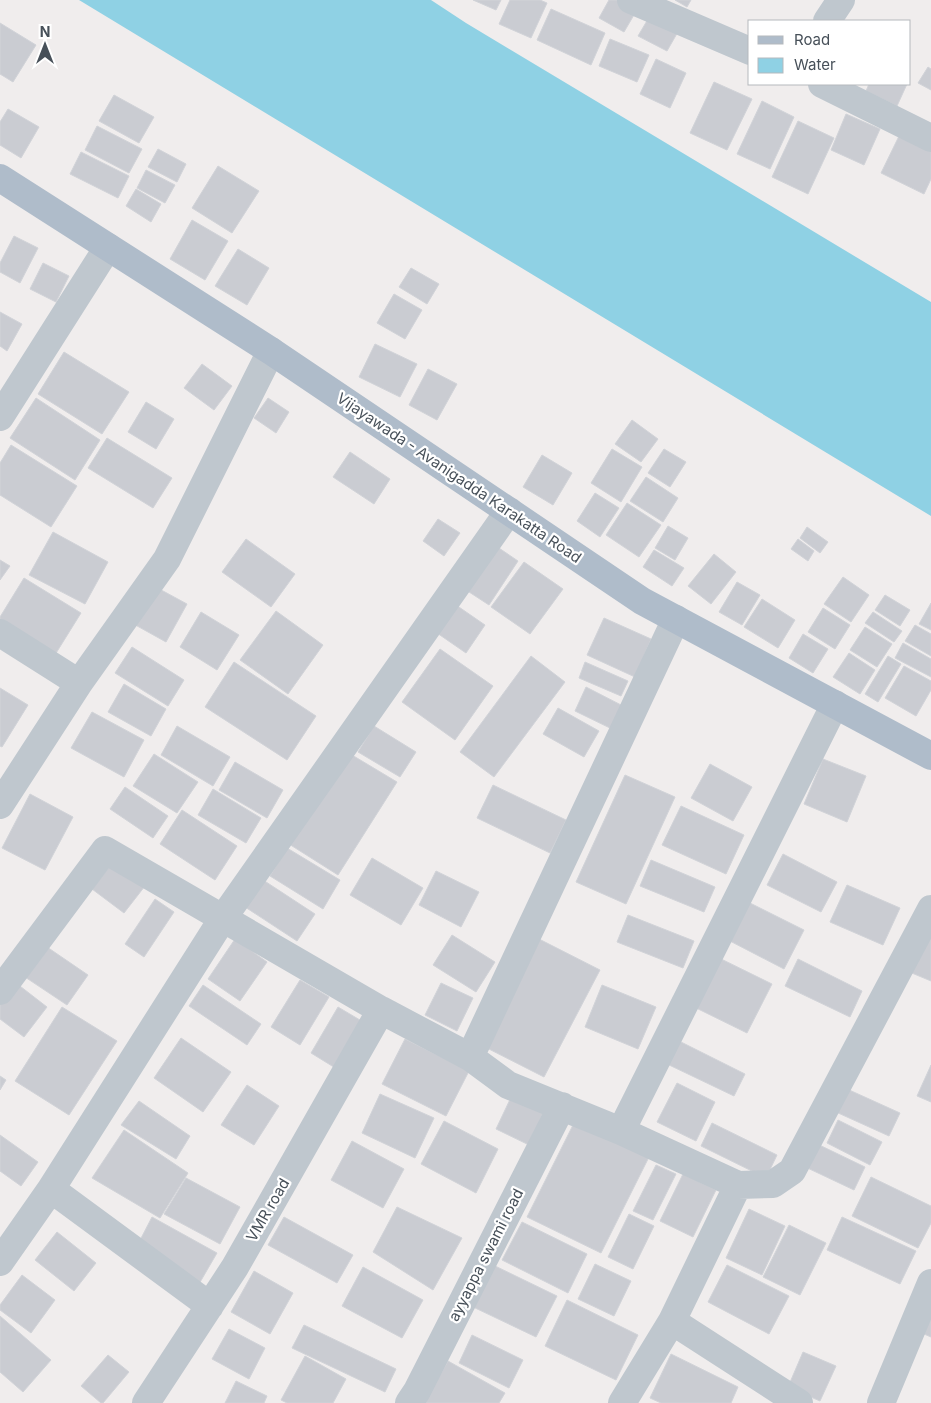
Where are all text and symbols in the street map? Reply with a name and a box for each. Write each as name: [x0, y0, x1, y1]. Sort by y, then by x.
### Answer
north arrow: [20, 20, 70, 70]
legend: [748, 20, 911, 85]
text: N: [40, 23, 50, 40]
text: Road: [794, 30, 830, 49]
text: Water: [794, 55, 836, 74]
street label: Vijayawada - Avanigadda Karakatta Road: [333, 388, 585, 567]
street label: VMR road: [242, 1175, 293, 1245]
street label: ayyappa swami road: [444, 1185, 527, 1324]

